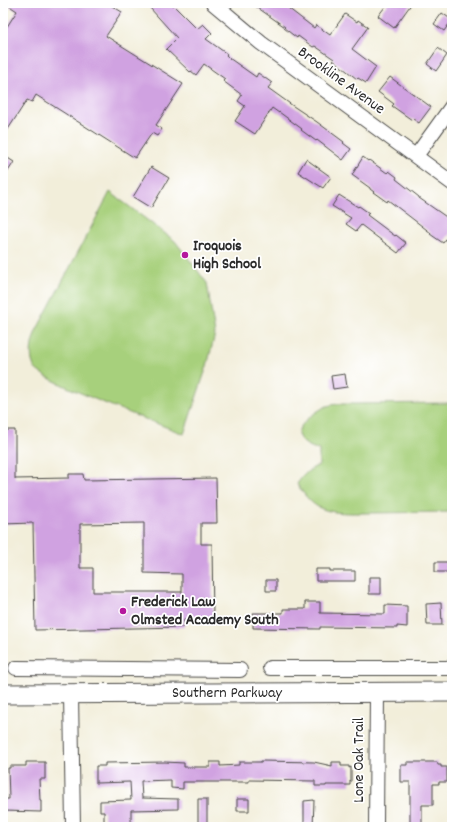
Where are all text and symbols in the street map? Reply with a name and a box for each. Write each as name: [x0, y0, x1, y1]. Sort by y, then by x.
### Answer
street label: Brookline Avenue: [293, 41, 389, 121]
place label: Iroquois High School: [193, 235, 261, 276]
marker: Iroquois High School: [180, 250, 190, 260]
place label: Frederick Law Olmsted Academy South: [131, 591, 279, 632]
marker: Frederick Law Olmsted Academy South: [118, 606, 128, 616]
street label: Southern Parkway: [172, 682, 282, 705]
street label: Lone Oak Trail: [348, 717, 371, 803]

